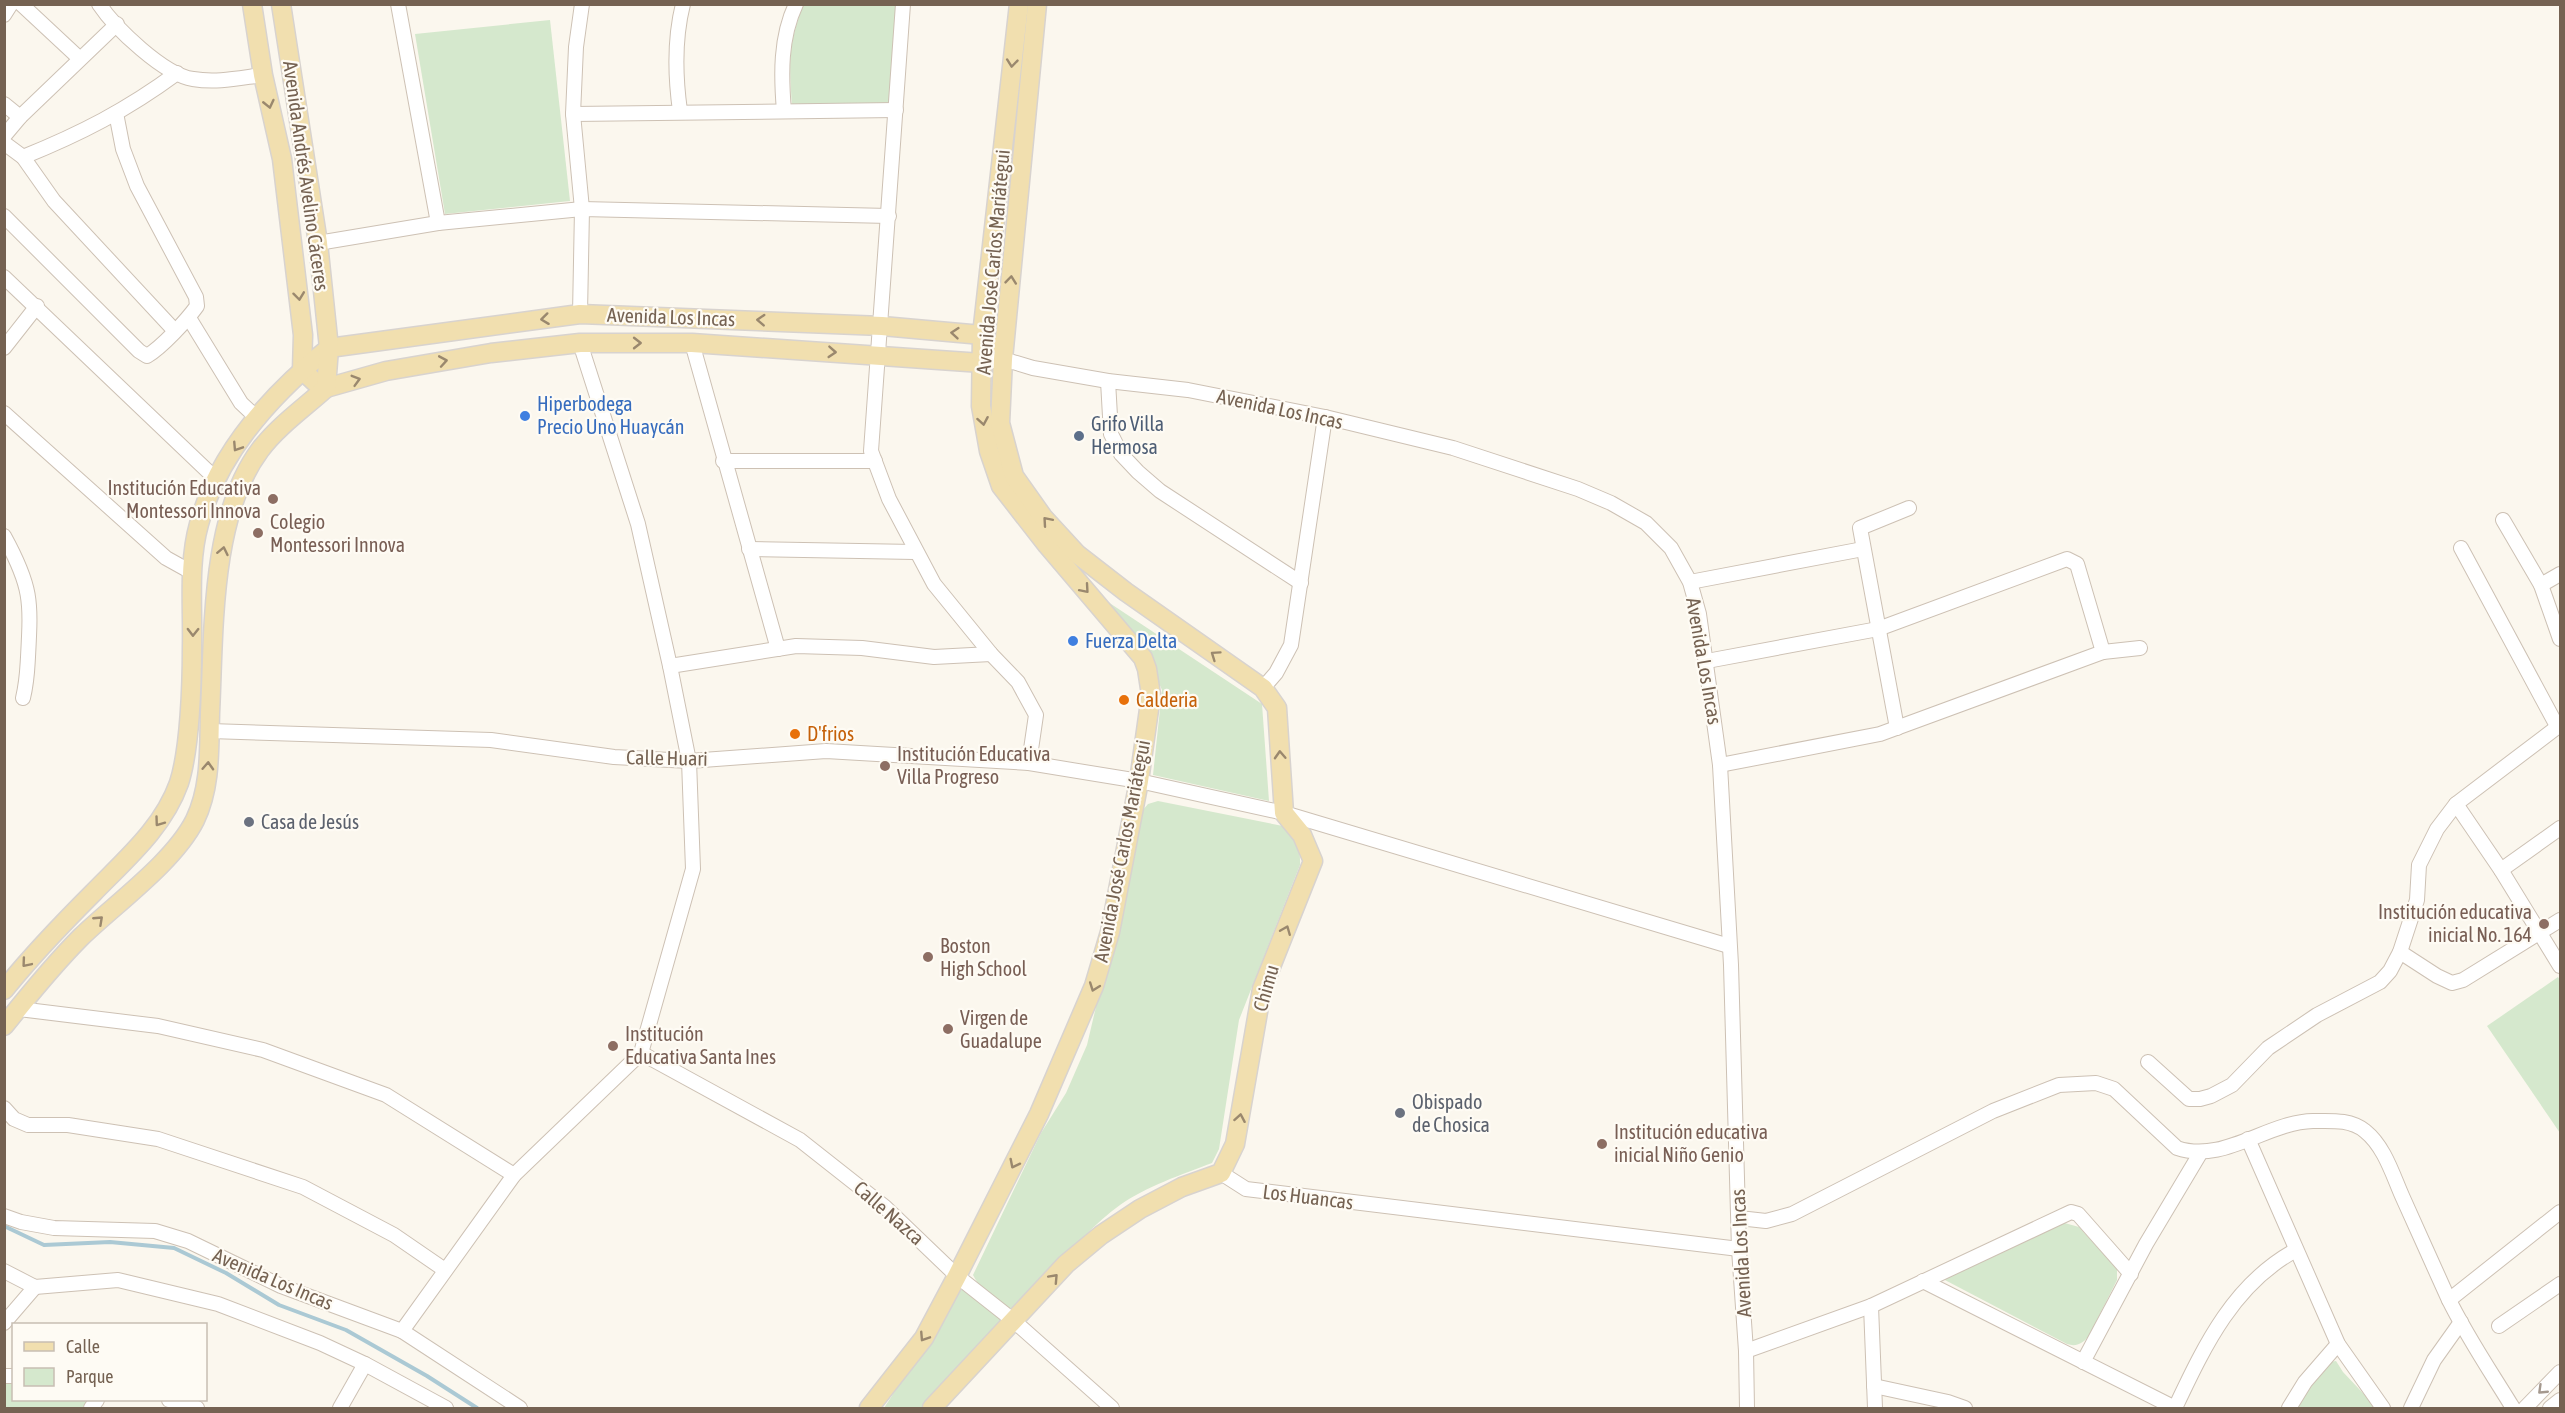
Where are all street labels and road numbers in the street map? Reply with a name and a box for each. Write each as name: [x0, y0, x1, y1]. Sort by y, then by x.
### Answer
street label: Avenida Andrés Avelino Cáceres: [279, 59, 334, 292]
street label: Avenida José Carlos Mariátegui: [971, 148, 1014, 375]
street label: Avenida Los Incas: [607, 303, 736, 330]
street label: Avenida Los Incas: [1215, 384, 1345, 433]
street label: Avenida Los Incas: [1682, 596, 1727, 726]
street label: Avenida José Carlos Mariátegui: [1089, 738, 1154, 964]
street label: Calle Huari: [626, 745, 708, 770]
street label: Chimu: [1248, 962, 1283, 1014]
street label: Calle Nazca: [850, 1176, 929, 1249]
street label: Los Huancas: [1262, 1180, 1355, 1213]
street label: Avenida Los Incas: [1726, 1188, 1755, 1318]
street label: Avenida Los Incas: [210, 1243, 337, 1314]

